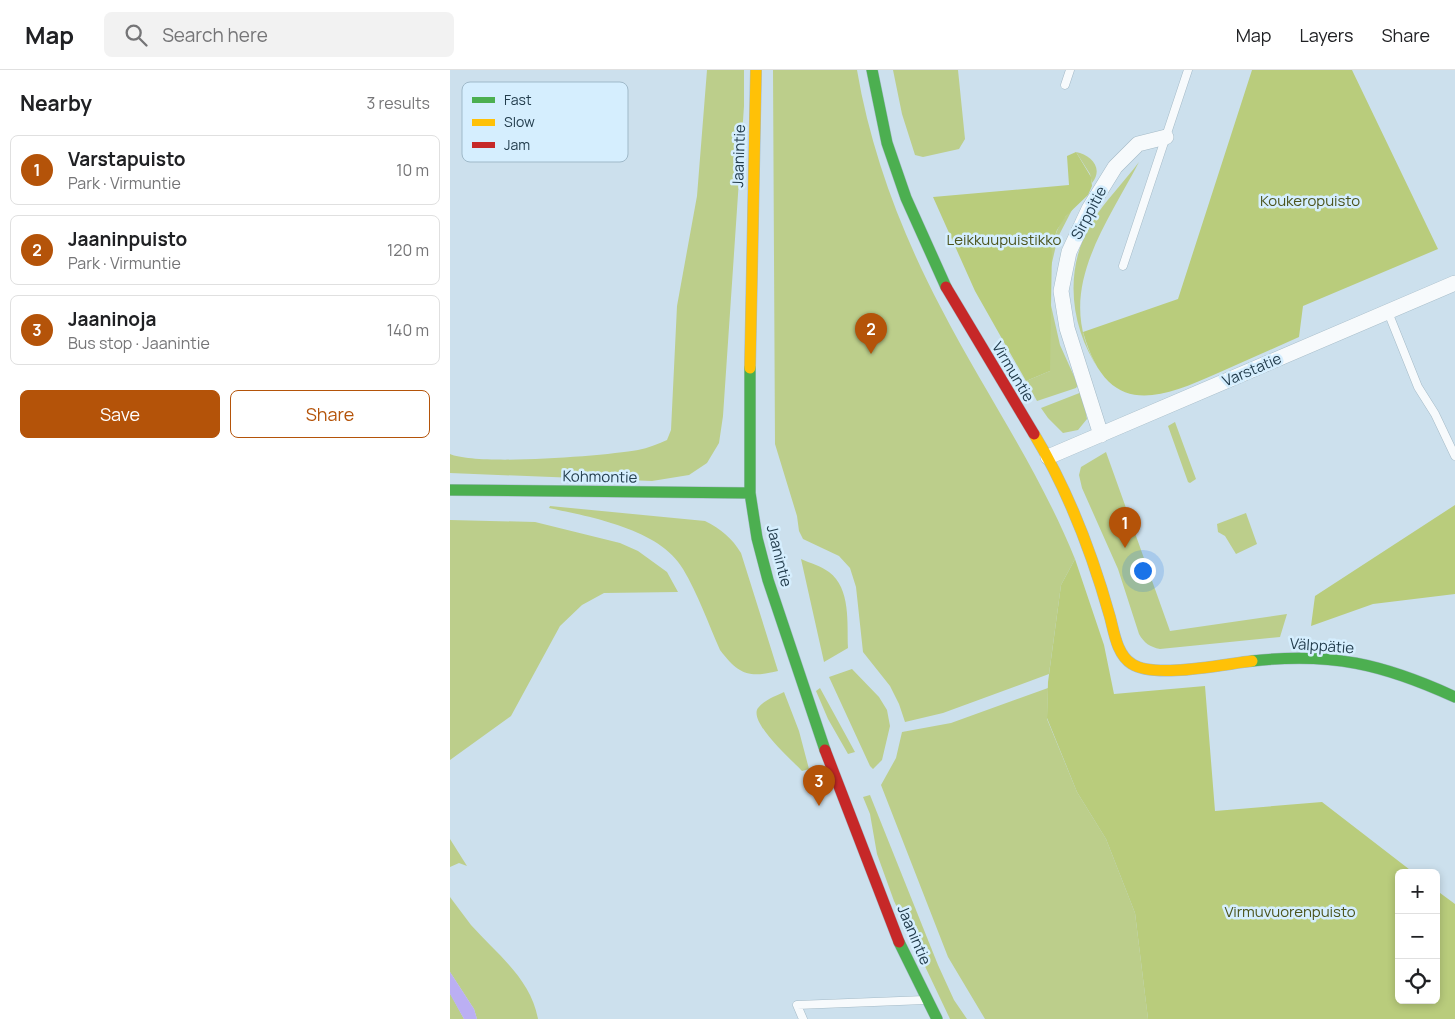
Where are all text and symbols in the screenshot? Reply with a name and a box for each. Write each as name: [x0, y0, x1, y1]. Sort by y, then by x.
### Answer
search box: [104, 12, 454, 57]
text: Map: [25, 18, 74, 51]
icon: search: [122, 21, 150, 49]
text: Search here: [162, 22, 268, 48]
text: Map: [1236, 23, 1271, 47]
text: Layers: [1299, 23, 1353, 47]
text: Share: [1381, 23, 1430, 47]
legend: [462, 82, 628, 162]
text: Nearby: [20, 89, 92, 117]
text: Fast: [504, 90, 532, 109]
text: 3 results: [367, 92, 430, 114]
text: Slow: [504, 112, 535, 131]
street label: Jaanintie: [727, 124, 750, 188]
text: Jam: [504, 135, 530, 154]
text: Varstapuisto: [68, 146, 186, 172]
text: 1: [33, 159, 41, 181]
text: 10 m: [396, 159, 429, 181]
text: Park · Virmuntie: [68, 172, 181, 194]
street label: Sirppitie: [1066, 182, 1111, 243]
park label: Koukeropuisto: [1260, 190, 1360, 211]
text: Jaaninpuisto: [68, 226, 187, 252]
park label: Leikkuupuistikko: [947, 229, 1062, 250]
text: 2: [32, 239, 42, 261]
text: 120 m: [387, 239, 429, 261]
text: Park · Virmuntie: [68, 252, 181, 274]
text: Jaaninoja: [68, 306, 157, 332]
pin: 2: [855, 313, 887, 354]
text: 3: [32, 319, 42, 341]
text: 140 m: [387, 319, 429, 341]
text: Bus stop · Jaanintie: [68, 332, 210, 354]
street label: Virmuntie: [987, 338, 1040, 406]
street label: Varstatie: [1219, 348, 1285, 391]
button: Save: [20, 390, 220, 438]
button: Share: [230, 390, 430, 438]
street label: Kohmontie: [562, 465, 638, 488]
pin: 1: [1109, 507, 1141, 548]
street label: Jaanintie: [762, 523, 797, 589]
your location: [1130, 558, 1156, 584]
street label: Välppätie: [1289, 633, 1355, 658]
pin: 3: [803, 765, 835, 806]
map controls: [1395, 869, 1440, 1004]
button: +: [1395, 869, 1440, 914]
park label: Virmuvuorenpuisto: [1224, 901, 1356, 922]
street label: Jaanintie: [892, 902, 937, 968]
button: −: [1395, 914, 1440, 959]
button: locate: [1395, 959, 1440, 1004]

